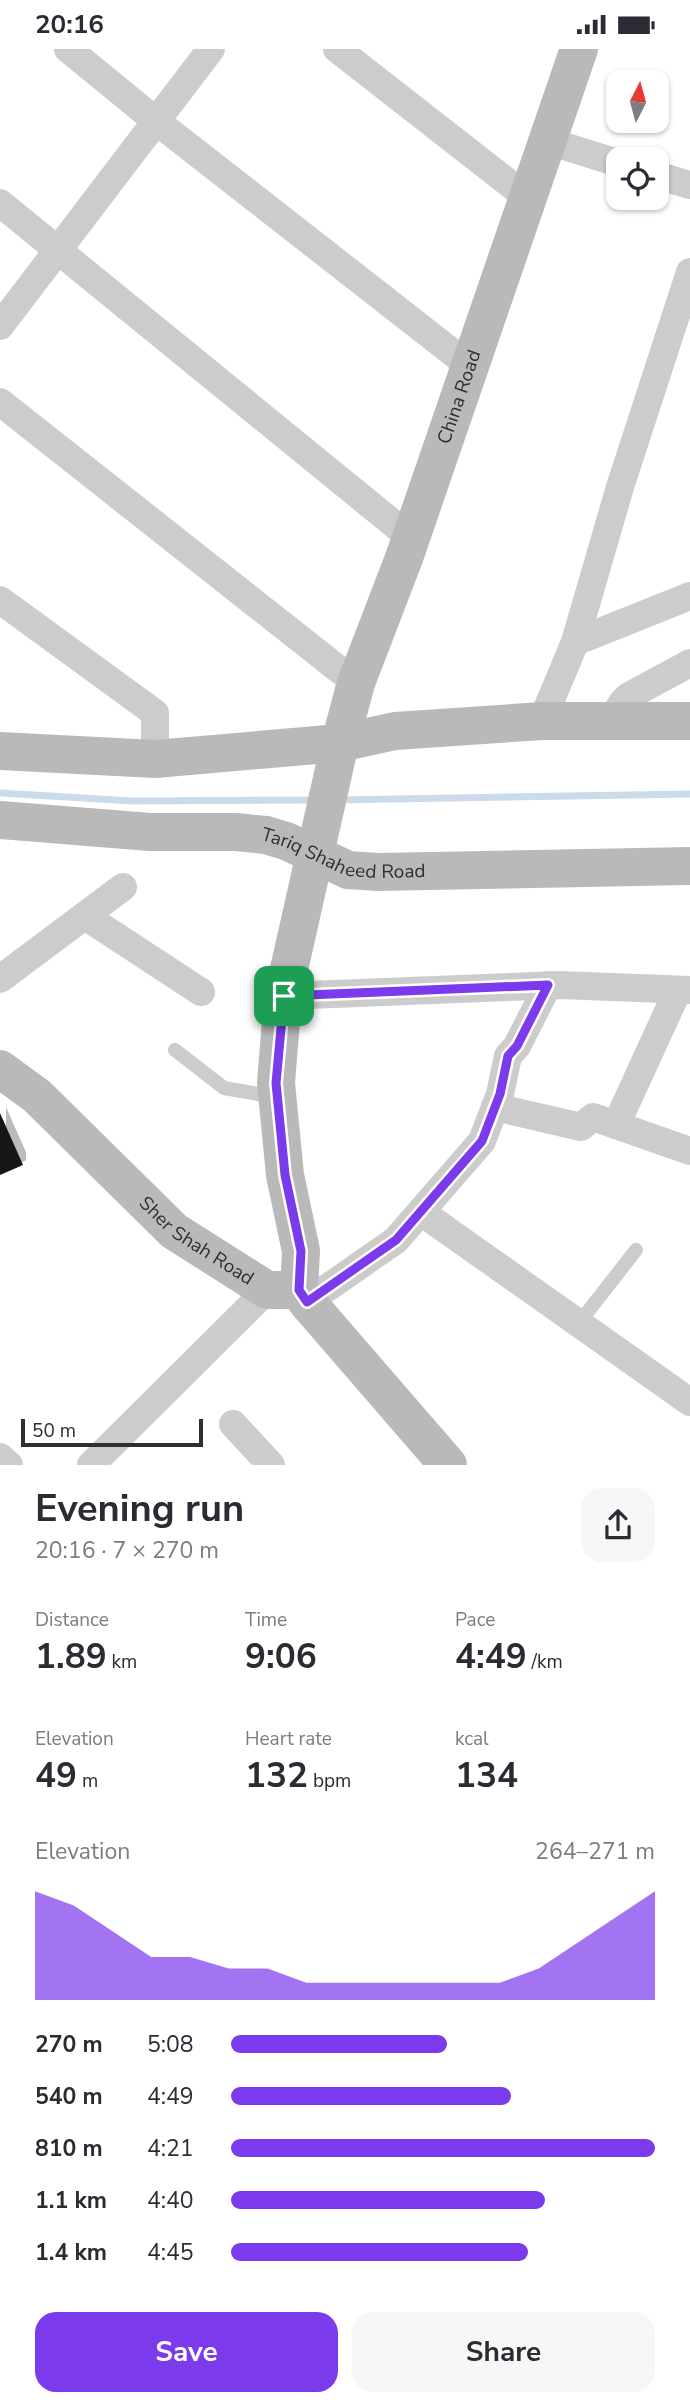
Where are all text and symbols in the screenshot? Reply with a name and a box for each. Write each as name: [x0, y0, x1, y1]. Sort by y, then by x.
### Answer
text: 20:16: [35, 7, 104, 42]
north arrow: [606, 70, 668, 133]
map controls: [606, 70, 669, 210]
button: locate: [606, 147, 669, 210]
street label: China Road: [431, 346, 488, 448]
street label: Tariq Shaheed Road: [258, 821, 426, 885]
pin: [254, 966, 314, 1026]
icon: arrive: [265, 977, 303, 1015]
street label: Sher Shah Road: [133, 1190, 259, 1291]
scale bar: [21, 1415, 203, 1447]
text: 50 m: [32, 1418, 76, 1444]
text: Evening run: [35, 1483, 244, 1534]
button: share: [581, 1488, 655, 1562]
text: 20:16 · 7 × 270 m: [35, 1535, 219, 1566]
text: Distance: [35, 1607, 109, 1633]
text: Time: [245, 1607, 287, 1633]
text: Pace: [455, 1607, 495, 1633]
text: 1.89: [35, 1633, 107, 1680]
text: 9:06: [245, 1633, 317, 1680]
text: 4:49: [455, 1633, 527, 1680]
text: km: [107, 1649, 137, 1675]
text: /km: [527, 1649, 563, 1675]
text: Elevation: [35, 1726, 114, 1752]
text: Heart rate: [245, 1726, 332, 1752]
text: kcal: [455, 1726, 489, 1752]
text: 49: [35, 1752, 77, 1799]
text: 132: [245, 1752, 308, 1799]
text: 134: [455, 1752, 518, 1799]
text: m: [77, 1768, 98, 1794]
text: bpm: [308, 1768, 351, 1794]
text: Elevation: [35, 1836, 130, 1867]
text: 264–271 m: [535, 1836, 655, 1867]
text: 270 m: [35, 2029, 103, 2060]
text: 5:08: [147, 2029, 194, 2060]
text: 540 m: [35, 2081, 103, 2112]
text: 4:49: [147, 2081, 194, 2112]
text: 810 m: [35, 2133, 103, 2164]
text: 4:21: [147, 2133, 194, 2164]
text: 1.1 km: [35, 2185, 107, 2216]
text: 4:40: [147, 2185, 194, 2216]
text: 1.4 km: [35, 2237, 107, 2268]
text: 4:45: [147, 2237, 194, 2268]
button: Save: [35, 2312, 338, 2392]
button: Share: [352, 2312, 655, 2392]

